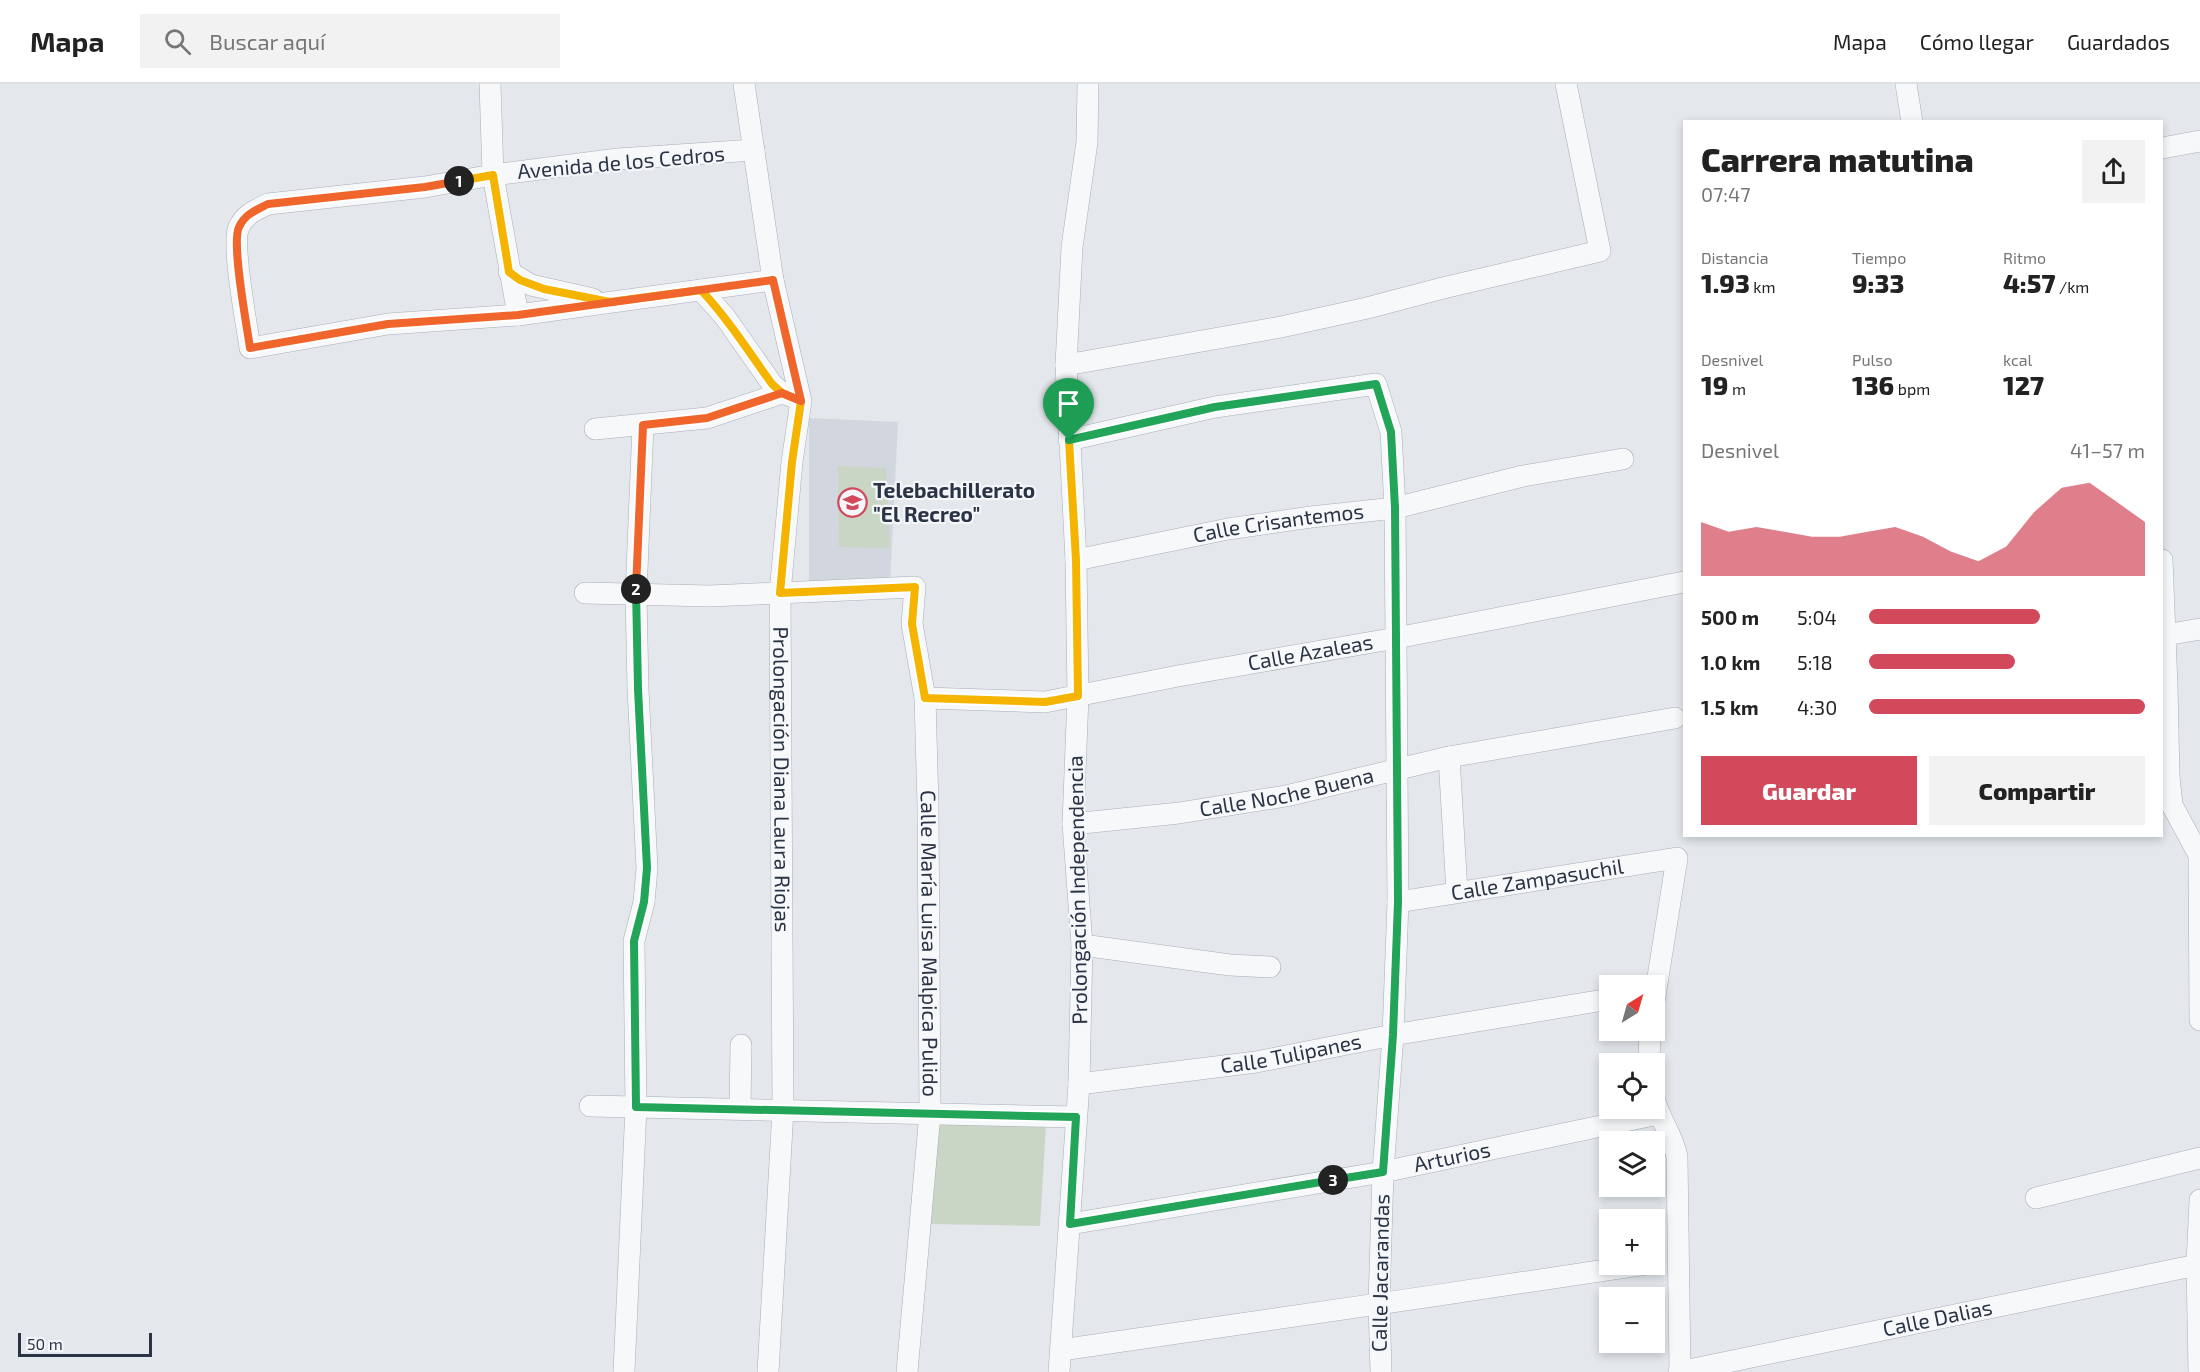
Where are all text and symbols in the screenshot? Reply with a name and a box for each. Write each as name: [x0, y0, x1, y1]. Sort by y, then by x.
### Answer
search box: [140, 14, 560, 68]
text: Mapa: [30, 24, 104, 58]
icon: search: [161, 25, 194, 58]
text: Buscar aquí: [209, 28, 325, 54]
text: Mapa: [1833, 29, 1887, 54]
text: Cómo llegar: [1920, 29, 2034, 54]
text: Guardados: [2067, 29, 2170, 54]
text: Carrera matutina: [1701, 139, 1974, 179]
street label: Avenida de los Cedros: [516, 140, 726, 183]
button: share: [2082, 140, 2145, 203]
pin: 1: [444, 166, 474, 196]
text: 1: [456, 171, 462, 190]
text: 07:47: [1701, 182, 1751, 206]
text: Distancia: [1701, 248, 1768, 267]
text: Tiempo: [1852, 248, 1906, 267]
text: Ritmo: [2003, 248, 2046, 267]
text: 1.93: [1701, 267, 1750, 298]
text: 9:33: [1852, 267, 1904, 298]
text: 4:57: [2003, 267, 2055, 298]
text: km: [1750, 277, 1776, 296]
text: /km: [2055, 277, 2089, 296]
text: Desnivel: [1701, 350, 1763, 369]
text: Pulso: [1852, 350, 1893, 369]
text: kcal: [2003, 350, 2032, 369]
text: 19: [1701, 369, 1728, 400]
text: 136: [1852, 369, 1894, 400]
text: 127: [2003, 369, 2044, 400]
pin: [1043, 378, 1094, 440]
text: m: [1728, 379, 1746, 398]
text: bpm: [1894, 379, 1930, 398]
icon: arrive: [1052, 387, 1085, 420]
text: Desnivel: [1701, 438, 1779, 462]
text: 41–57 m: [2070, 438, 2145, 462]
place label: Telebachillerato "El Recreo": [873, 477, 1035, 526]
school or university icon: Telebachillerato "El Recreo": [836, 487, 868, 519]
street label: Calle Crisantemos: [1191, 497, 1365, 547]
pin: 2: [621, 574, 651, 604]
text: 2: [631, 579, 641, 598]
text: 500 m: [1701, 605, 1759, 629]
text: 5:04: [1797, 605, 1837, 629]
street label: Prolongación Diana Laura Riojas: [769, 626, 796, 933]
street label: Calle Azaleas: [1246, 628, 1375, 675]
text: 1.0 km: [1701, 650, 1760, 674]
text: 5:18: [1797, 650, 1833, 674]
text: 1.5 km: [1701, 695, 1759, 719]
text: 4:30: [1797, 695, 1837, 719]
street label: Prolongación Independencia: [1062, 755, 1091, 1025]
button: Guardar: [1701, 756, 1917, 825]
button: Compartir: [1929, 756, 2145, 825]
street label: Calle Noche Buena: [1197, 762, 1376, 821]
street label: Calle María Luisa Malpica Pulido: [917, 790, 944, 1097]
street label: Calle Zampasuchil: [1449, 853, 1626, 904]
north arrow: [1599, 975, 1665, 1041]
map controls: [1599, 975, 1665, 1353]
street label: Calle Tulipanes: [1219, 1028, 1363, 1077]
button: locate: [1599, 1053, 1665, 1119]
button: layers: [1599, 1131, 1665, 1197]
street label: Arturios: [1411, 1136, 1492, 1176]
pin: 3: [1318, 1165, 1348, 1195]
text: 3: [1328, 1170, 1338, 1189]
street label: Calle Jacarandas: [1366, 1194, 1393, 1352]
button: +: [1599, 1209, 1665, 1275]
button: −: [1599, 1287, 1665, 1353]
street label: Calle Dalias: [1880, 1294, 1994, 1341]
scale bar: [18, 1330, 152, 1358]
text: 50 m: [27, 1334, 63, 1353]

